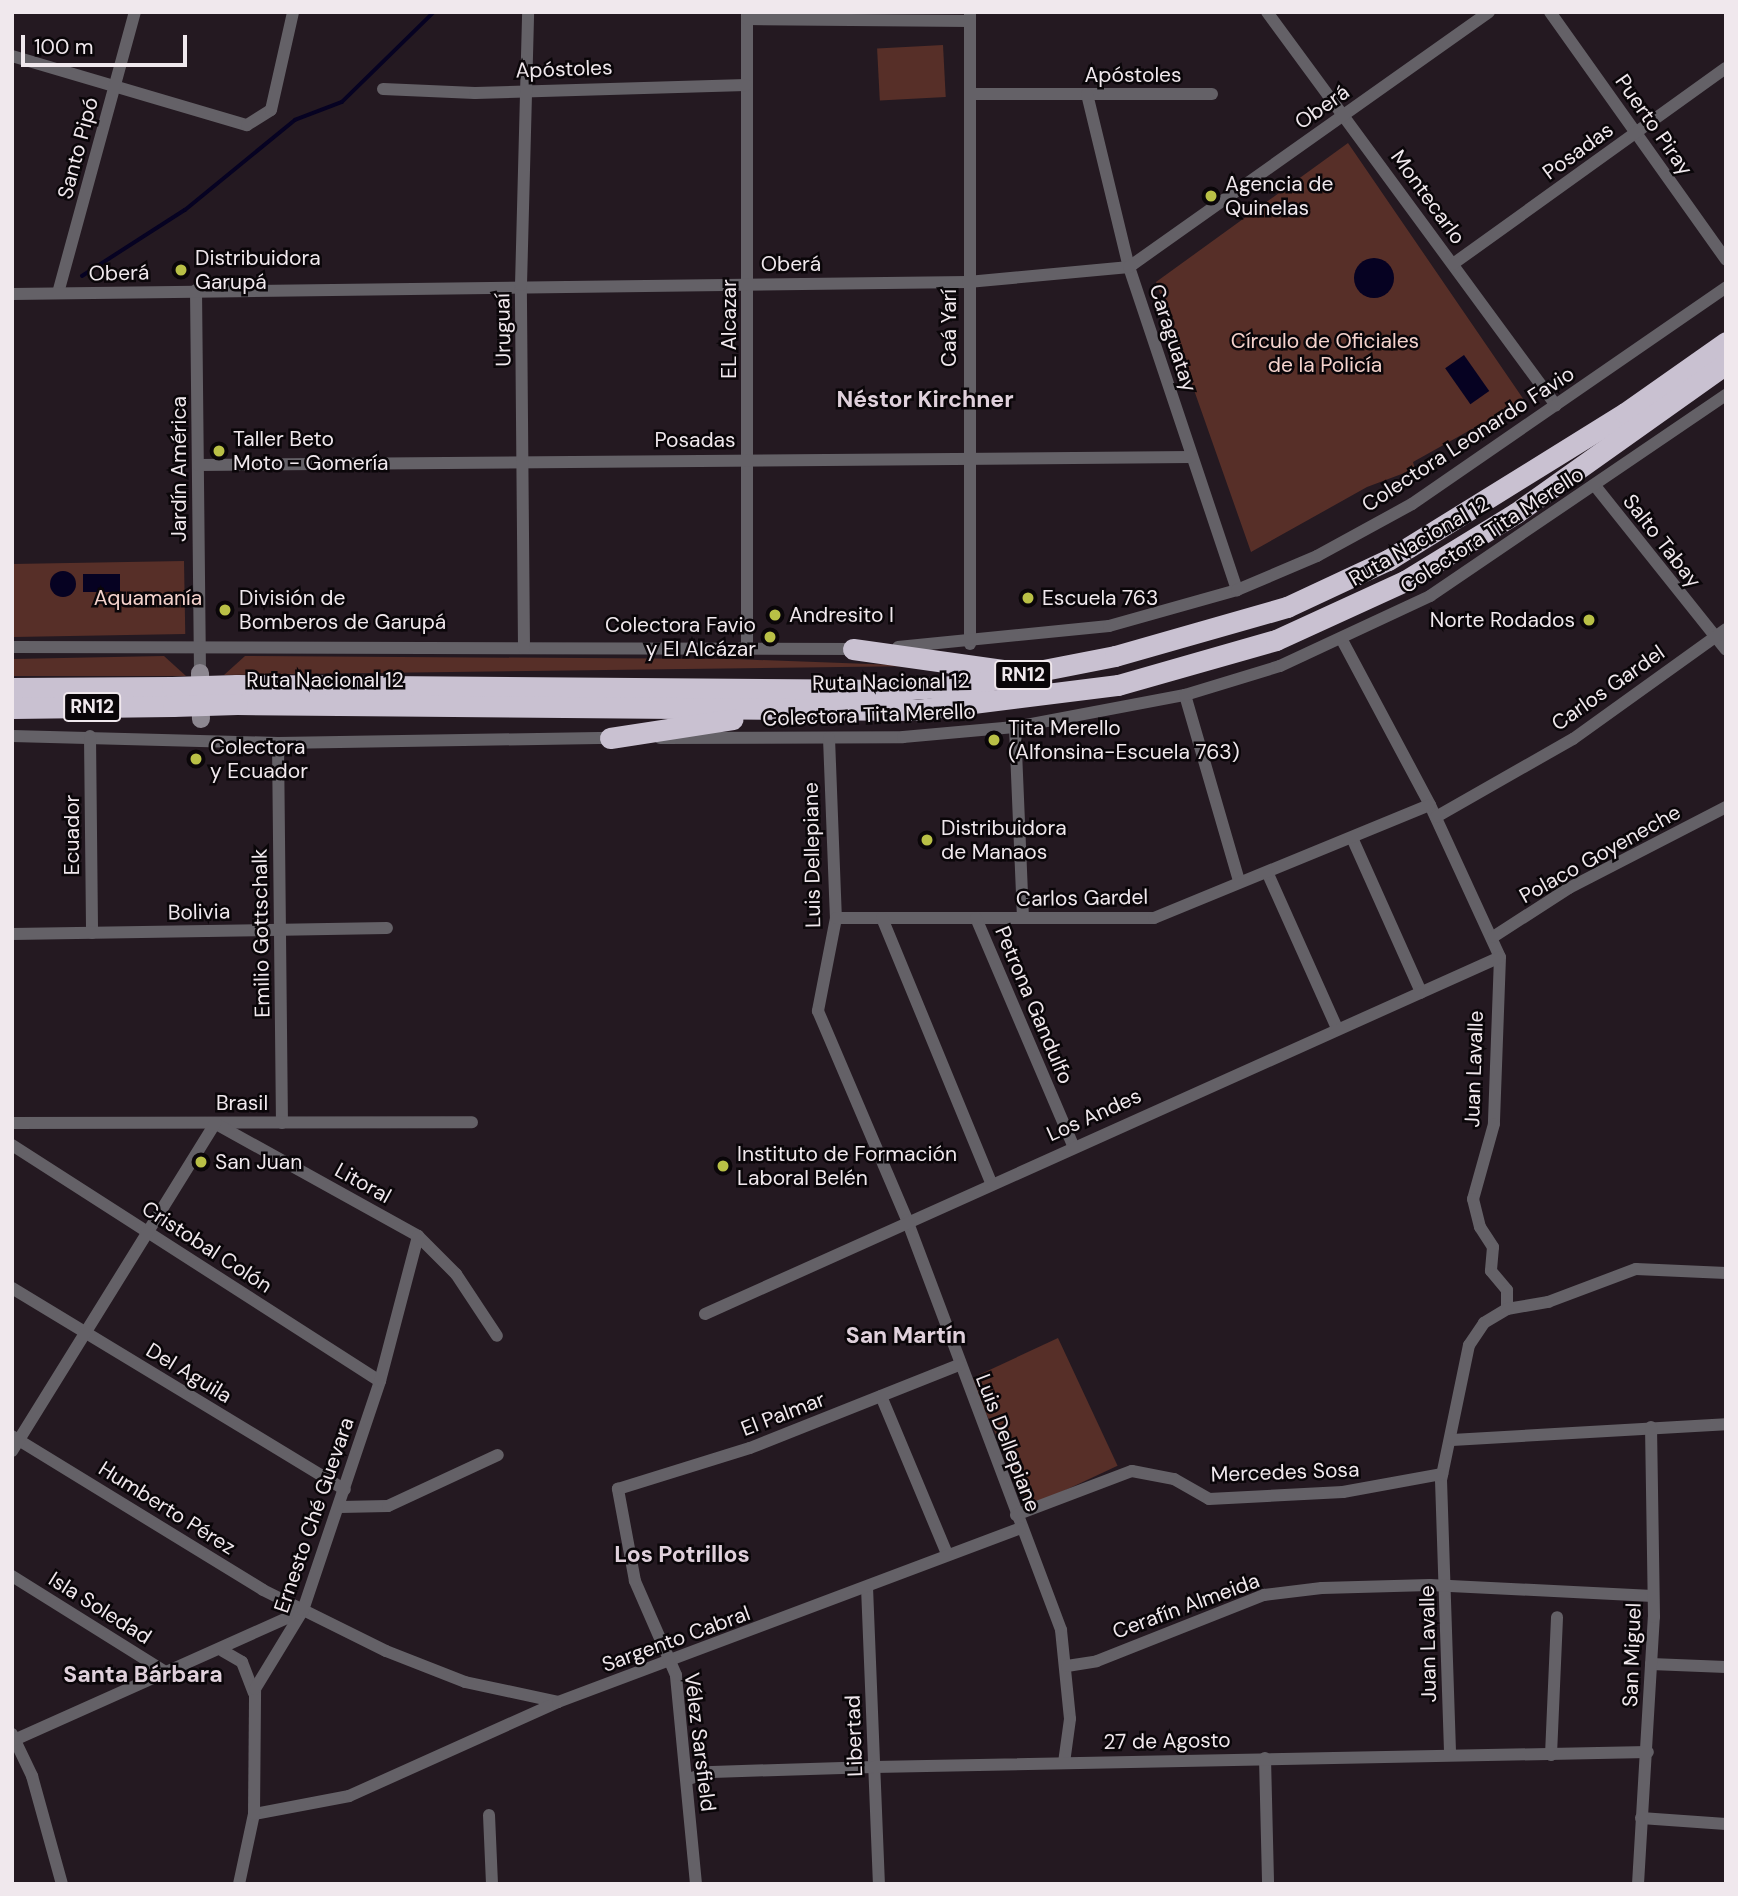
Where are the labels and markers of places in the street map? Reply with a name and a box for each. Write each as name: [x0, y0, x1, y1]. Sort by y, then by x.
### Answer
place label: Agencia de Quinelas: [1225, 171, 1333, 221]
marker: Agencia de Quinelas: [1203, 188, 1219, 204]
place label: Distribuidora Garupá: [195, 245, 321, 295]
marker: Distribuidora Garupá: [173, 262, 189, 278]
place label: Taller Beto Moto - Gomería: [233, 426, 389, 476]
marker: Taller Beto Moto - Gomería: [211, 443, 227, 459]
place label: División de Bomberos de Garupá: [239, 585, 446, 635]
place label: Escuela 763: [1042, 585, 1158, 611]
marker: Escuela 763: [1020, 590, 1036, 606]
marker: División de Bomberos de Garupá: [217, 602, 233, 618]
place label: Andresito I: [789, 602, 894, 628]
marker: Andresito I: [767, 607, 783, 623]
place label: Norte Rodados: [1430, 607, 1575, 633]
place label: Colectora Favio y El Alcázar: [605, 612, 756, 662]
marker: Norte Rodados: [1581, 612, 1597, 628]
marker: Colectora Favio y El Alcázar: [762, 629, 778, 645]
place label: Tita Merello (Alfonsina-Escuela 763): [1008, 715, 1240, 765]
marker: Tita Merello (Alfonsina-Escuela 763): [986, 732, 1002, 748]
place label: Colectora y Ecuador: [210, 734, 308, 784]
marker: Colectora y Ecuador: [188, 751, 204, 767]
place label: Distribuidora de Manaos: [941, 815, 1067, 865]
marker: Distribuidora de Manaos: [919, 832, 935, 848]
place label: Instituto de Formación Laboral Belén: [737, 1141, 957, 1191]
place label: San Juan: [215, 1149, 302, 1175]
marker: San Juan: [193, 1154, 209, 1170]
marker: Instituto de Formación Laboral Belén: [715, 1158, 731, 1174]

